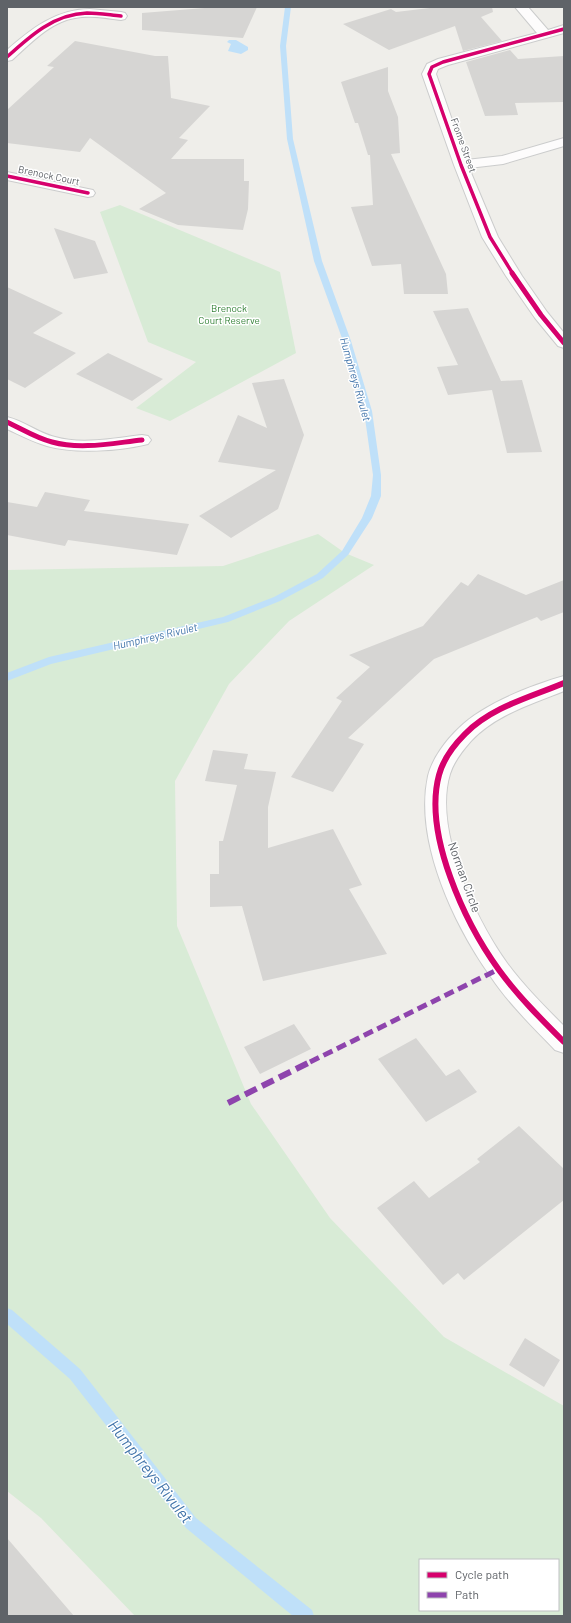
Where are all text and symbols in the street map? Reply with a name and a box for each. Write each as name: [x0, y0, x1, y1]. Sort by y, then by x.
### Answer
street label: Frome Street: [449, 116, 480, 174]
street label: Brenock Court: [17, 163, 81, 187]
park label: Brenock Court Reserve: [198, 302, 260, 326]
water label: Humphreys Rivulet: [338, 336, 374, 422]
water label: Humphreys Rivulet: [111, 620, 199, 652]
street label: Norman Circle: [446, 840, 484, 914]
water label: Humphreys Rivulet: [105, 1416, 197, 1527]
legend: [419, 1559, 559, 1611]
text: Cycle path: [455, 1567, 509, 1581]
text: Path: [455, 1587, 479, 1601]

